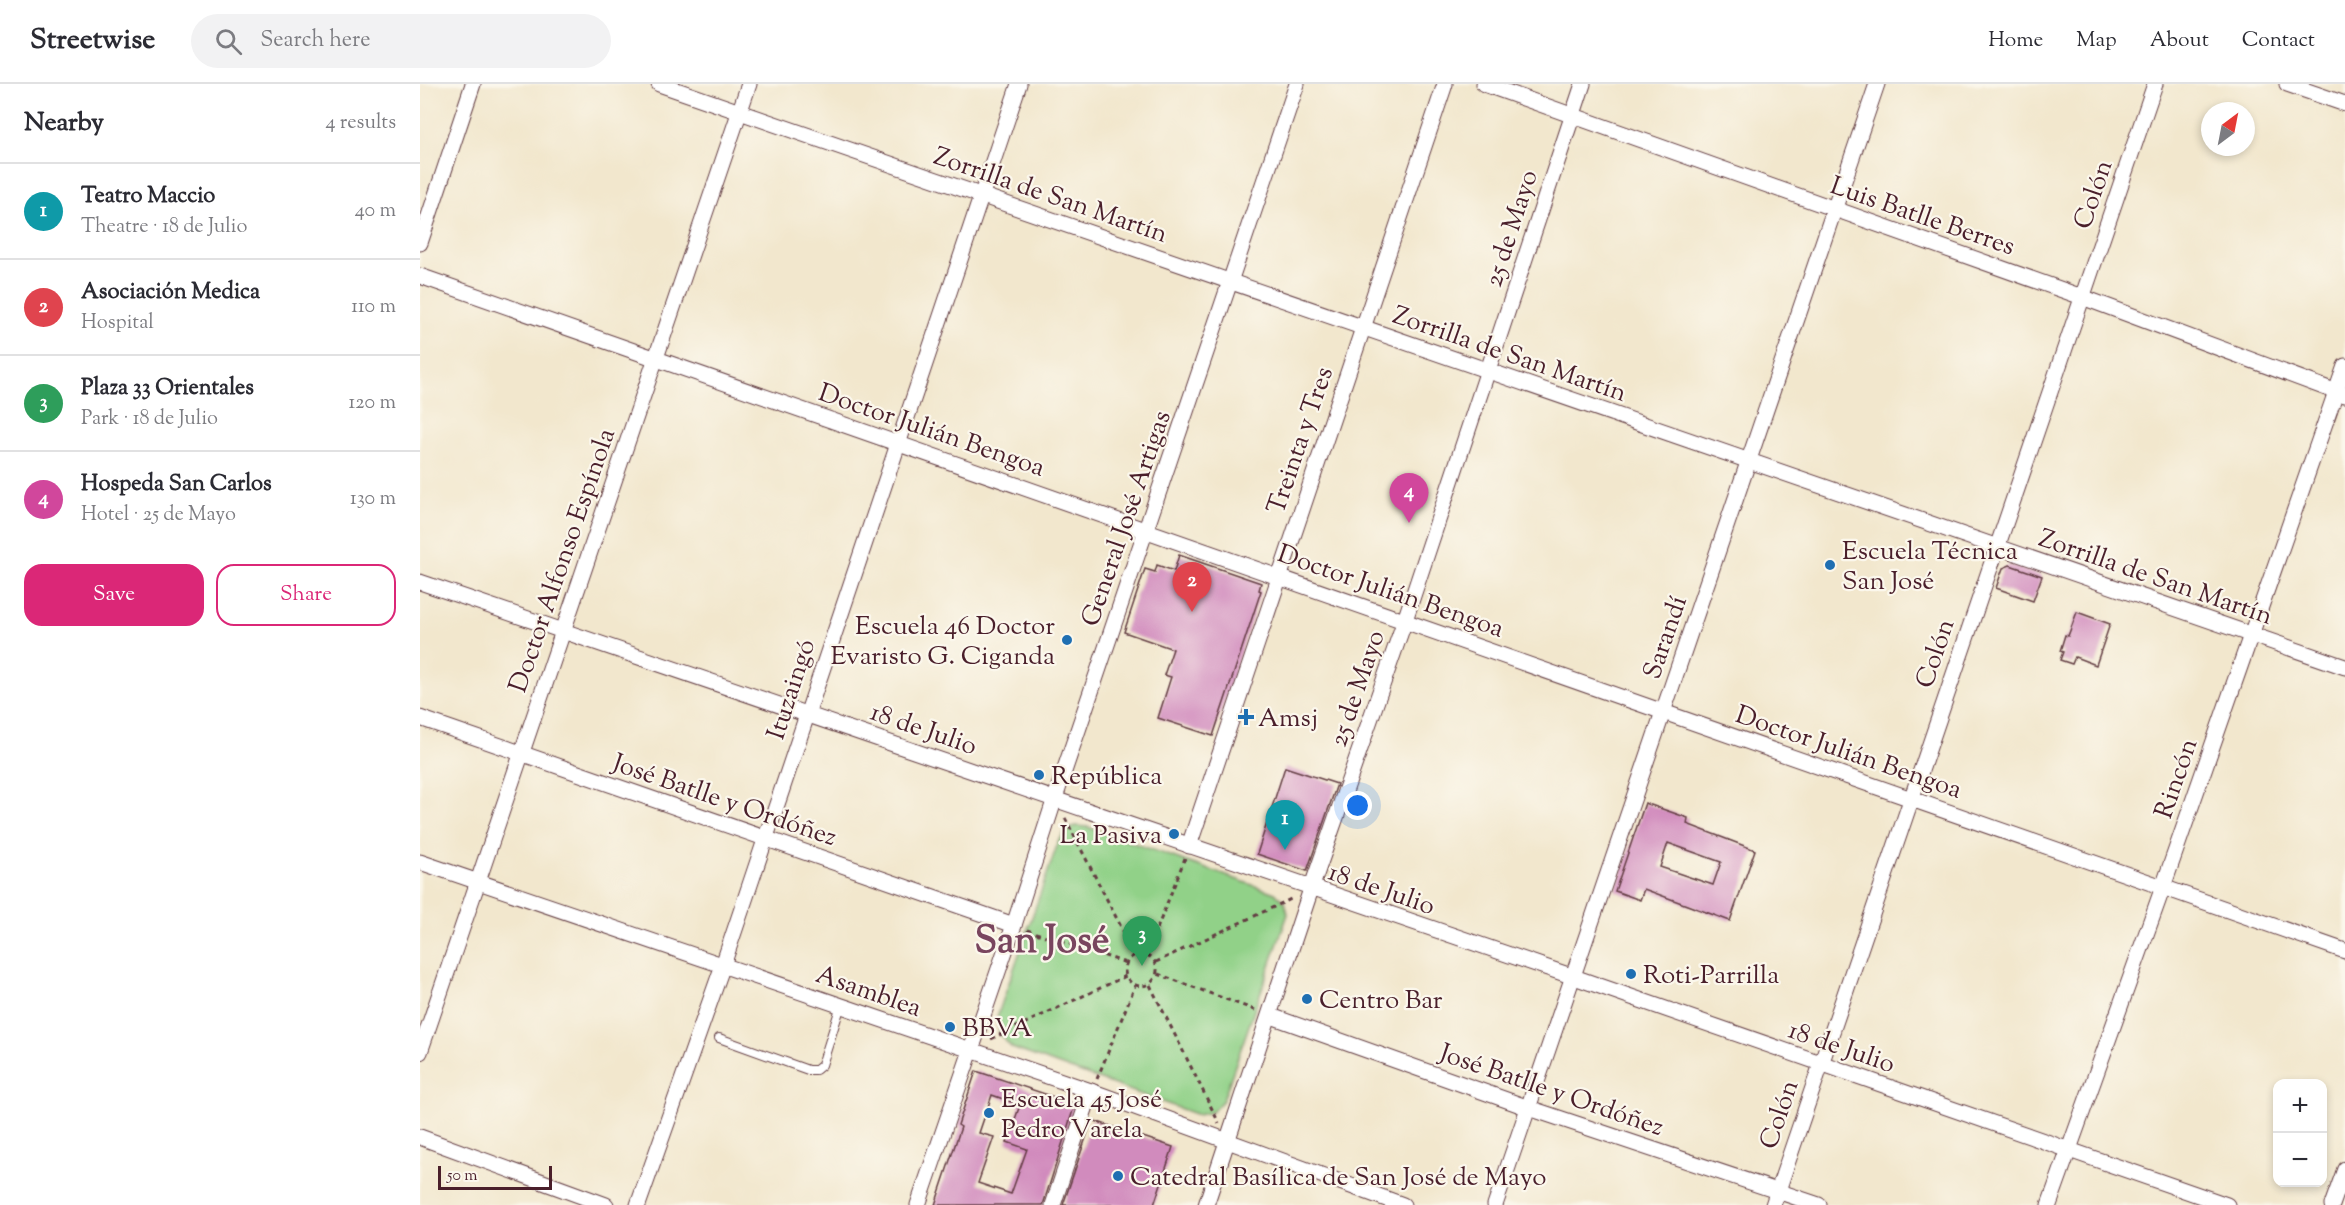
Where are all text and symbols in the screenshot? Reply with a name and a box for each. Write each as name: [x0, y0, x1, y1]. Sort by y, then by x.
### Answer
search box: [191, 14, 611, 68]
text: Streetwise: [30, 21, 155, 61]
icon: search: [212, 25, 245, 58]
text: Search here: [260, 25, 371, 57]
text: Home: [1988, 26, 2043, 56]
text: Map: [2076, 26, 2117, 56]
text: About: [2150, 26, 2209, 56]
text: Contact: [2242, 26, 2315, 56]
north arrow: [2201, 102, 2255, 156]
text: Nearby: [24, 105, 104, 142]
text: 4 results: [325, 109, 396, 138]
street label: Zorrilla de San Martín: [928, 139, 1172, 254]
street label: Colón: [2065, 155, 2123, 234]
street label: 25 de Mayo: [1476, 166, 1549, 292]
street label: Luis Batlle Berres: [1825, 168, 2019, 266]
text: Teatro Maccio: [81, 181, 215, 213]
text: 1: [40, 197, 47, 226]
text: 40 m: [355, 197, 396, 226]
text: Theatre · 18 de Julio: [81, 213, 247, 242]
text: Asociación Medica: [81, 277, 260, 309]
text: 2: [39, 293, 48, 322]
text: 110 m: [351, 293, 396, 322]
street label: Zorrilla de San Martín: [1387, 298, 1631, 413]
text: Hospital: [81, 309, 154, 338]
street label: Treinta y Tres: [1259, 362, 1344, 519]
text: Plaza 33 Orientales: [81, 373, 254, 405]
street label: Doctor Julián Bengoa: [813, 375, 1049, 487]
text: 3: [39, 389, 48, 418]
text: 120 m: [348, 389, 396, 418]
text: Park · 18 de Julio: [81, 405, 218, 434]
street label: General José Artigas: [1073, 406, 1182, 632]
street label: Doctor Alfonso Espínola: [501, 424, 626, 698]
text: Hospeda San Carlos: [81, 469, 272, 501]
pin: 4: [1390, 474, 1428, 523]
text: 4: [38, 485, 49, 514]
text: 130 m: [350, 485, 396, 514]
text: Hotel · 25 de Mayo: [81, 501, 236, 530]
street label: Zorrilla de San Martín: [2033, 521, 2277, 636]
place label: Escuela Técnica San José: [1842, 534, 2018, 601]
street label: Doctor Julián Bengoa: [1272, 536, 1508, 648]
marker: Escuela Técnica San José: [1823, 558, 1837, 572]
pin: 2: [1172, 562, 1212, 612]
button: Save: [24, 564, 204, 626]
button: Share: [216, 564, 396, 626]
street label: Sarandí: [1635, 591, 1698, 685]
place label: Escuela 46 Doctor Evaristo G. Ciganda: [830, 609, 1055, 676]
street label: Colón: [1907, 614, 1965, 693]
street label: 25 de Mayo: [1321, 626, 1396, 752]
marker: Escuela 46 Doctor Evaristo G. Ciganda: [1060, 633, 1074, 647]
street label: Ituzaingó: [759, 635, 826, 745]
street label: 18 de Julio: [865, 695, 982, 766]
street label: Doctor Julián Bengoa: [1730, 697, 1966, 809]
place label: Amsj: [1258, 701, 1318, 738]
marker: Amsj: [1239, 710, 1253, 724]
street label: Rincón: [2146, 734, 2208, 824]
street label: José Batlle y Ordóñez: [605, 745, 841, 857]
place label: República: [1051, 759, 1162, 796]
marker: República: [1032, 768, 1046, 782]
your location: [1343, 791, 1372, 820]
pin: 1: [1266, 800, 1304, 850]
place label: La Pasiva: [1059, 818, 1162, 855]
marker: La Pasiva: [1167, 827, 1181, 841]
street label: 18 de Julio: [1323, 855, 1440, 926]
district label: San José: [974, 916, 1110, 970]
pin: 3: [1122, 916, 1162, 966]
street label: Asamblea: [810, 957, 926, 1028]
place label: Roti-Parrilla: [1643, 958, 1779, 995]
marker: Roti-Parrilla: [1624, 967, 1638, 981]
place label: Centro Bar: [1319, 983, 1443, 1020]
marker: Centro Bar: [1300, 992, 1314, 1006]
place label: BBVA: [962, 1011, 1032, 1048]
street label: 18 de Julio: [1783, 1013, 1900, 1084]
marker: BBVA: [943, 1020, 957, 1034]
street label: José Batlle y Ordóñez: [1432, 1035, 1668, 1147]
street label: Colón: [1751, 1075, 1809, 1154]
map controls: [2273, 1079, 2327, 1187]
button: +: [2273, 1079, 2327, 1133]
place label: Escuela 45 José Pedro Varela: [1001, 1082, 1162, 1149]
marker: Escuela 45 José Pedro Varela: [982, 1106, 996, 1120]
button: −: [2273, 1133, 2327, 1187]
place label: Catedral Basílica de San José de Mayo: [1130, 1160, 1546, 1197]
scale bar: [438, 1163, 552, 1190]
text: 50 m: [447, 1165, 478, 1188]
marker: Catedral Basílica de San José de Mayo: [1111, 1169, 1125, 1183]

